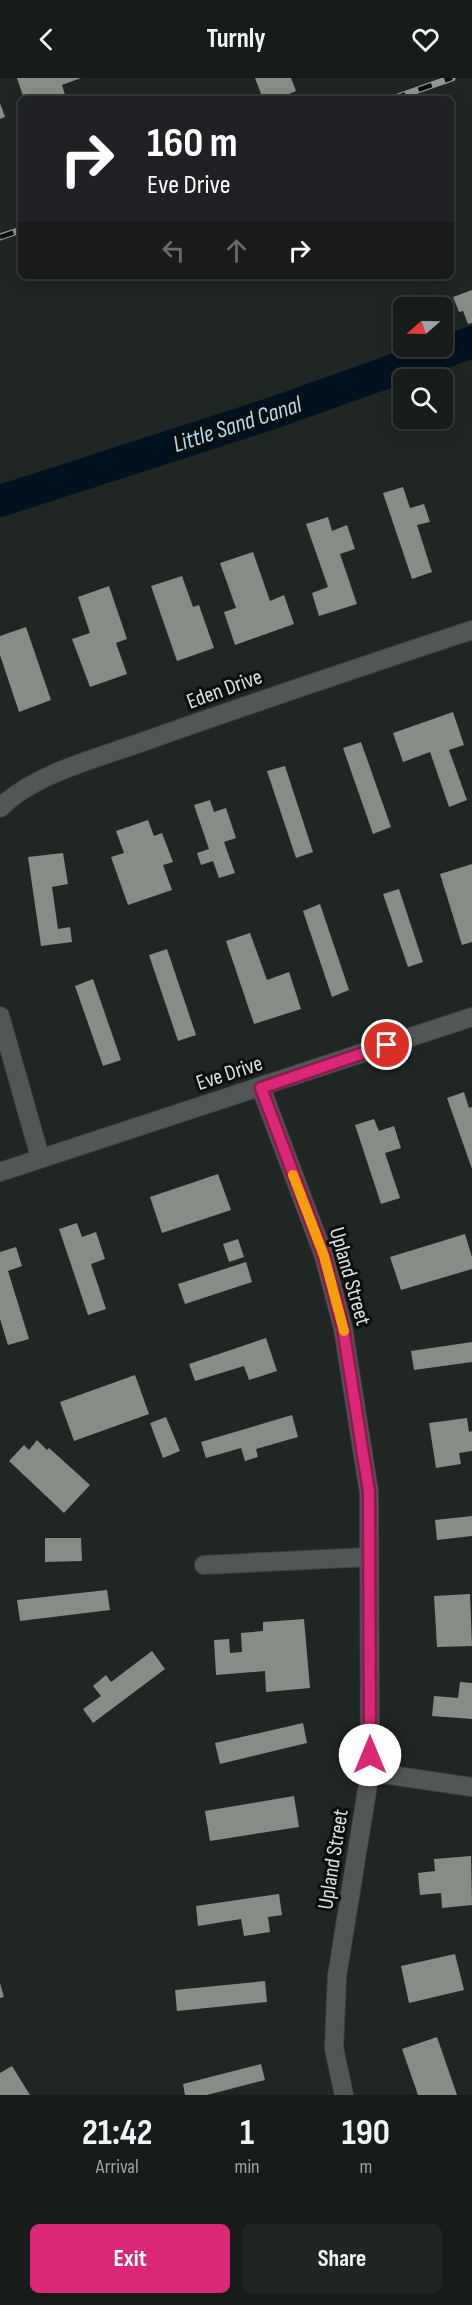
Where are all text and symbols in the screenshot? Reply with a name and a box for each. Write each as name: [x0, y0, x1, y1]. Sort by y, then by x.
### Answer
icon: back: [30, 23, 63, 56]
text: Turnly: [206, 23, 266, 55]
icon: heart: [409, 23, 442, 56]
text: 160 m: [147, 118, 238, 169]
icon: right: [48, 120, 126, 198]
text: Eve Drive: [147, 169, 231, 201]
icon: left: [157, 234, 190, 267]
icon: ahead: [220, 234, 253, 267]
icon: right: [283, 234, 316, 267]
north arrow: [393, 297, 453, 357]
map controls: [393, 297, 453, 429]
button: search: [393, 369, 453, 429]
water label: Little Sand Canal: [169, 390, 306, 459]
street label: Eden Drive: [183, 663, 266, 715]
pin: [361, 1019, 412, 1070]
icon: arrive: [370, 1028, 403, 1061]
street label: Eve Drive: [193, 1050, 266, 1097]
street label: Upland Street: [323, 1224, 377, 1329]
position arrow: [338, 1723, 402, 1787]
street label: Upland Street: [312, 1807, 355, 1911]
text: 21:42: [82, 2112, 153, 2155]
text: 1: [240, 2112, 254, 2155]
text: 190: [342, 2112, 390, 2155]
text: Arrival: [96, 2155, 139, 2179]
text: min: [235, 2155, 260, 2179]
text: m: [359, 2155, 372, 2179]
button: Exit: [30, 2224, 230, 2293]
button: Share: [242, 2224, 442, 2293]

